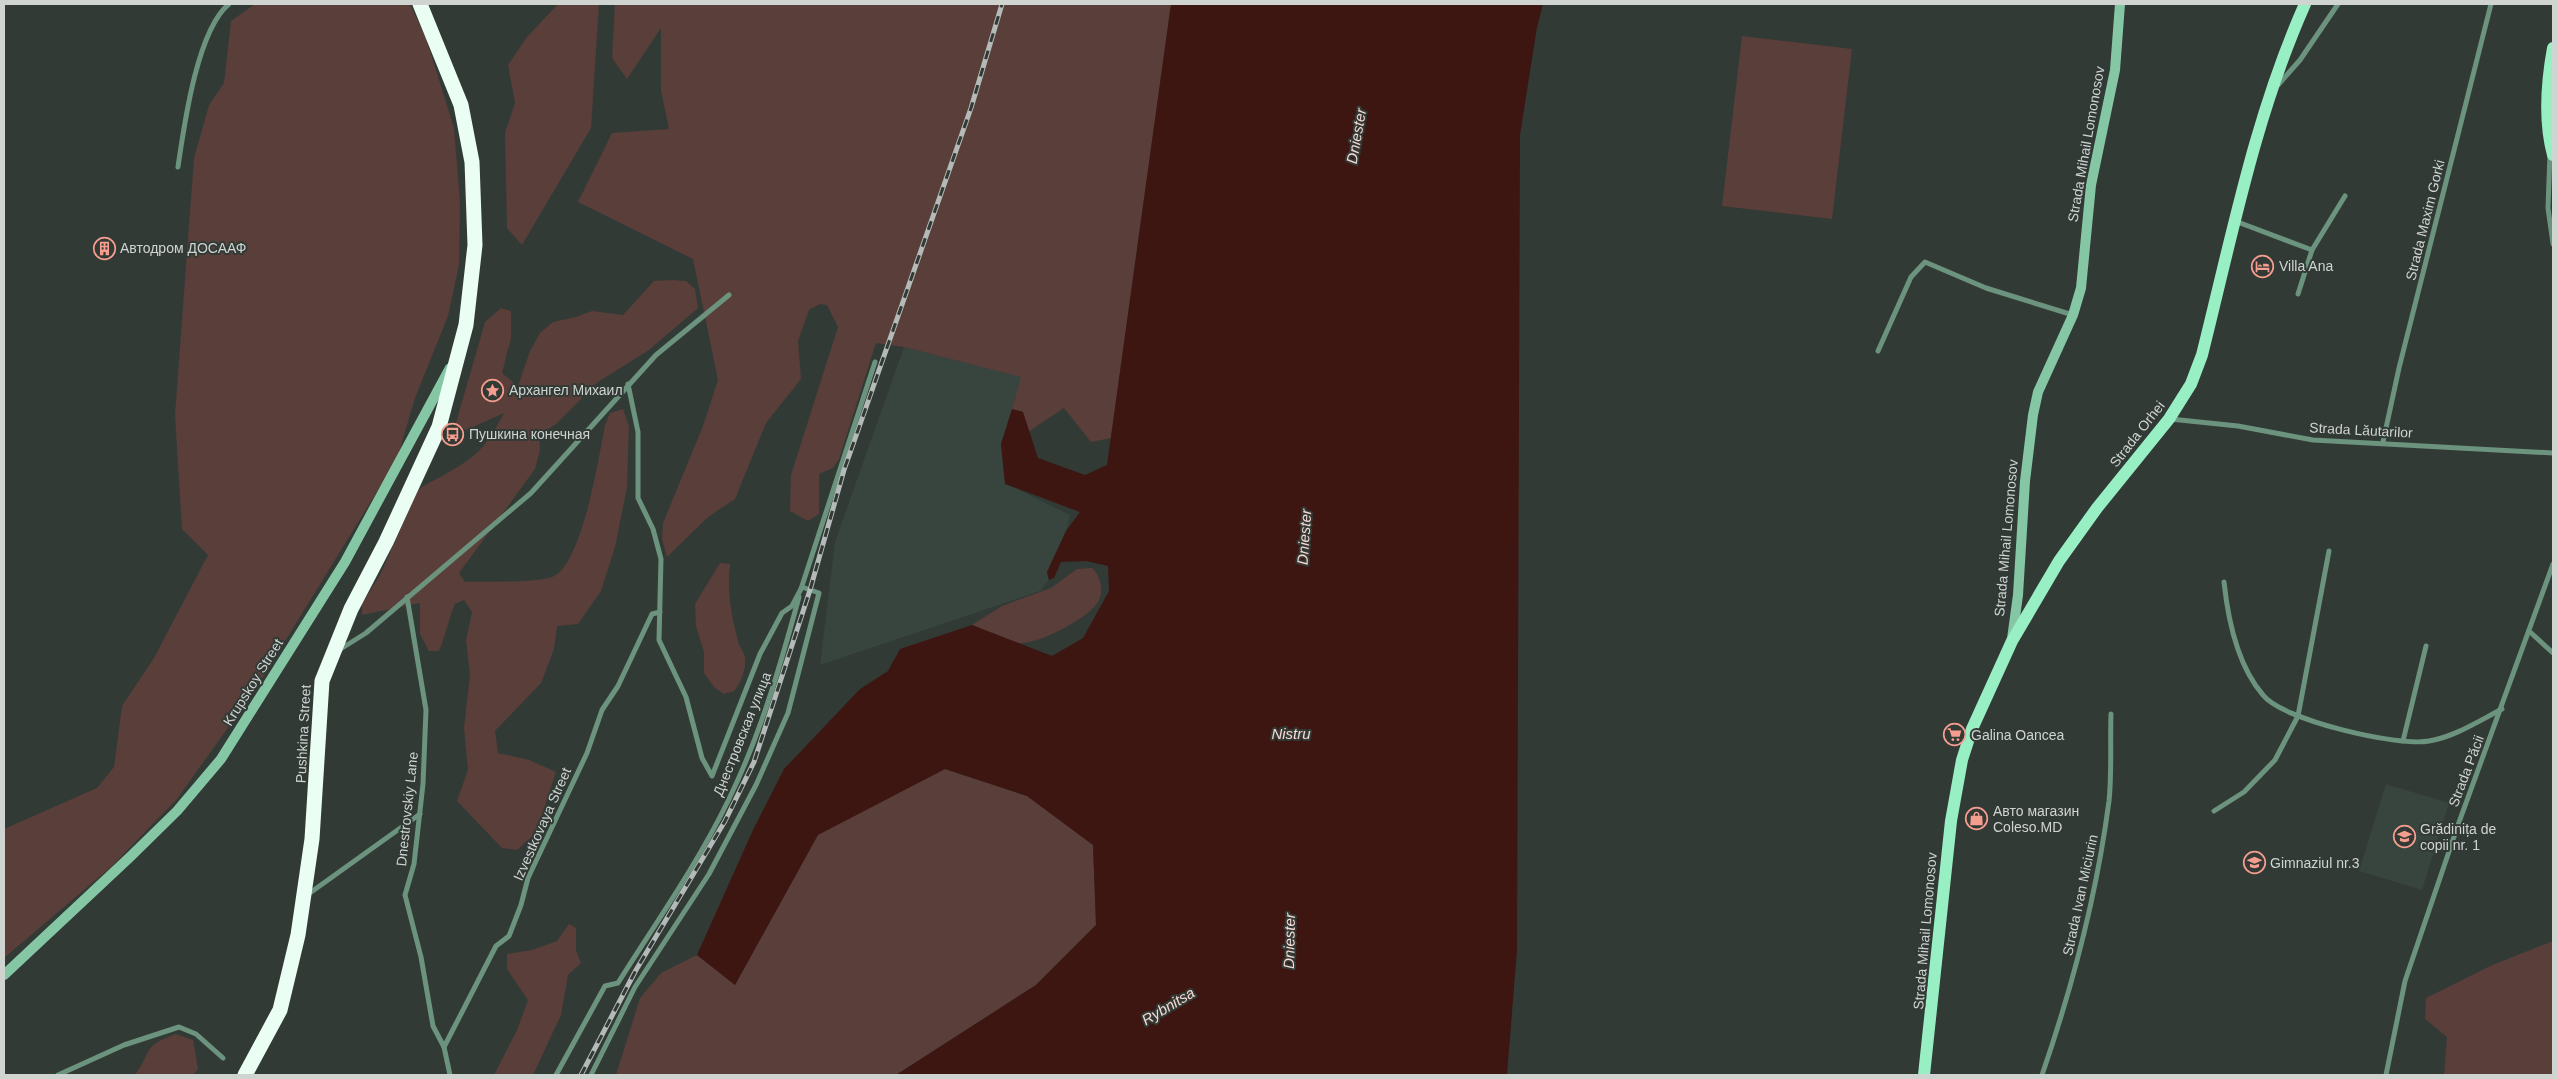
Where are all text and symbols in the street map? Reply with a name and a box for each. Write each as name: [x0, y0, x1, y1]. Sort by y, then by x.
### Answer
street label: Strada Mihail Lomonosov: [2064, 65, 2108, 223]
water label: Dniester: [1343, 106, 1369, 165]
street label: Strada Maxim Gorki: [2402, 158, 2448, 282]
building icon: Автодром ДОСААФ: [92, 236, 116, 260]
place label: Автодром ДОСААФ: [120, 240, 247, 256]
hotel icon: Villa Ana: [2251, 254, 2275, 278]
place label: Villa Ana: [2279, 258, 2333, 274]
place icon: Архангел Михаил: [481, 378, 505, 402]
place label: Архангел Михаил: [509, 382, 623, 398]
street label: Strada Orhei: [2106, 398, 2168, 470]
street label: Strada Lăutarilor: [2309, 419, 2413, 441]
bus stop icon: Пушкина конечная: [441, 422, 465, 446]
place label: Пушкина конечная: [469, 426, 590, 442]
street label: Strada Mihail Lomonosov: [1991, 459, 2021, 617]
water label: Dniester: [1294, 508, 1314, 565]
street label: Krupskoy Street: [220, 635, 286, 728]
street label: Днестровская улица: [710, 669, 774, 798]
street label: Pushkina Street: [292, 684, 314, 784]
supermarket icon: Galina Oancea: [1943, 723, 1967, 747]
water label: Nistru: [1271, 725, 1311, 742]
place label: Galina Oancea: [1971, 727, 2065, 743]
street label: Strada Păcii: [2445, 733, 2487, 809]
street label: Dnestrovskiy Lane: [393, 751, 421, 867]
street label: Izvestkovaya Street: [510, 765, 574, 883]
place label: Aвто магазин Coleso.MD: [1993, 803, 2079, 835]
shop icon: Aвто магазин Coleso.MD: [1965, 807, 1989, 831]
place label: Grădinița de copii nr. 1: [2420, 821, 2496, 853]
school or university icon: Grădinița de copii nr. 1: [2392, 825, 2416, 849]
street label: Strada Ivan Miciurin: [2059, 833, 2101, 957]
school or university icon: Gimnaziul nr.3: [2242, 851, 2266, 875]
street label: Strada Mihail Lomonosov: [1910, 852, 1940, 1010]
place label: Gimnaziul nr.3: [2270, 855, 2360, 871]
water label: Dniester: [1280, 912, 1298, 969]
water label: Rybnitsa: [1139, 984, 1197, 1028]

